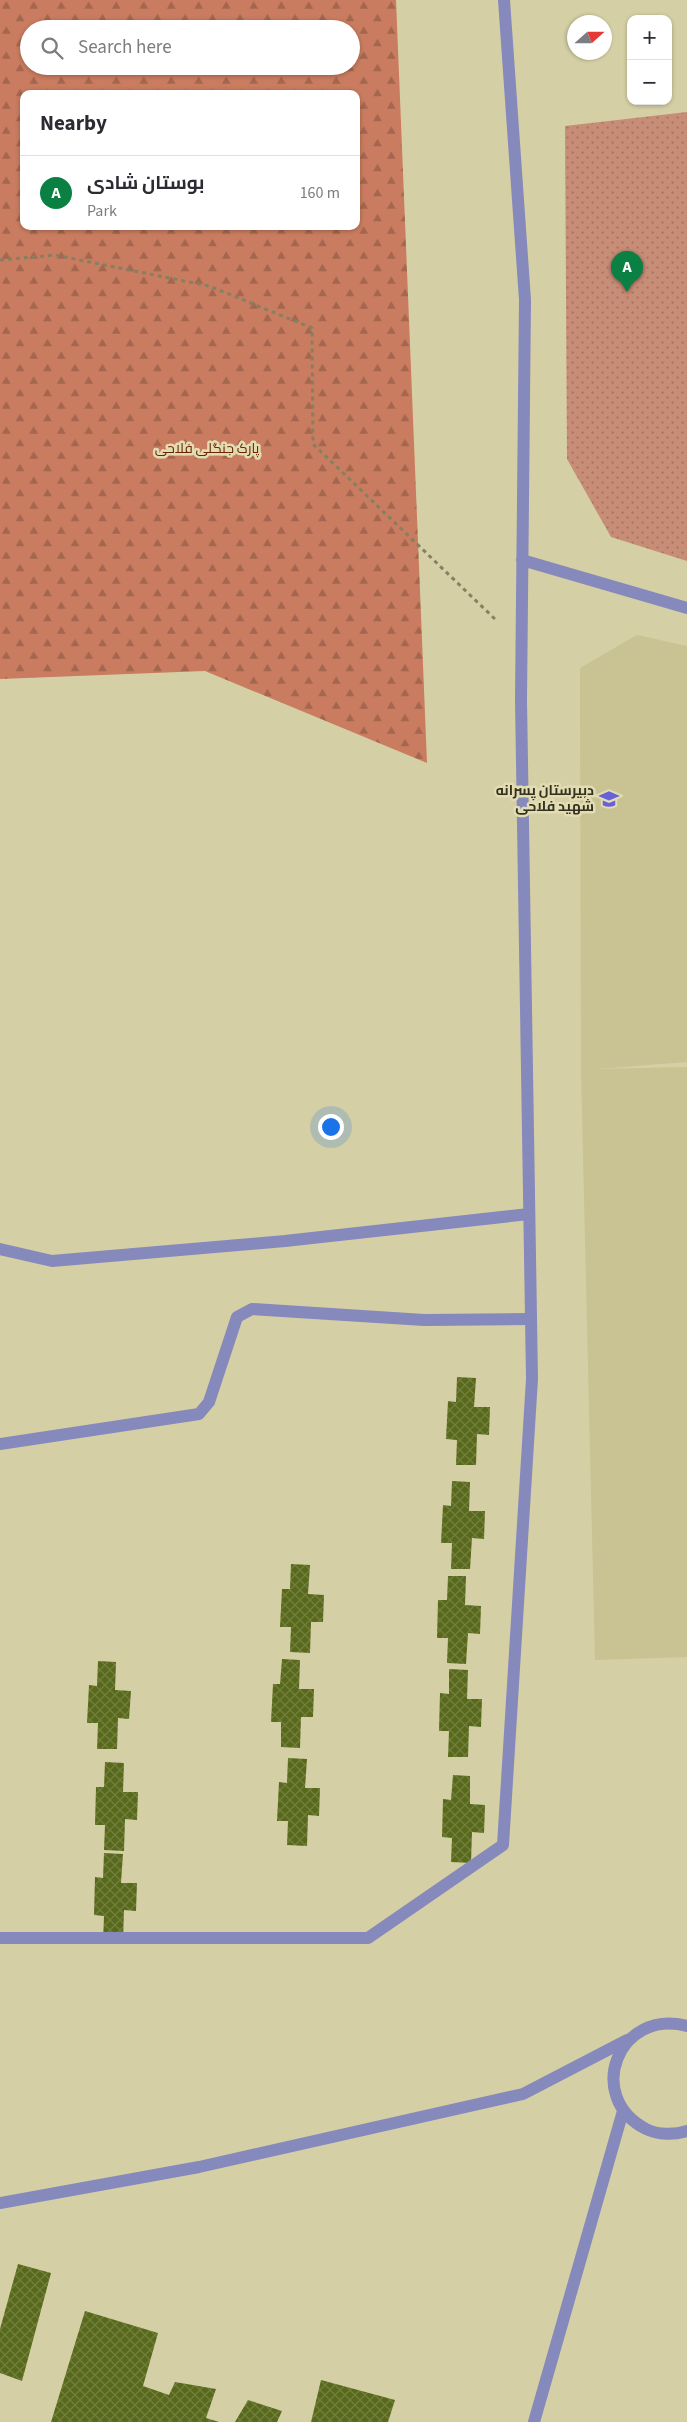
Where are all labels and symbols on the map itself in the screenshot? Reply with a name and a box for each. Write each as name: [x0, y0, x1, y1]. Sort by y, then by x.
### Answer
north arrow: [567, 15, 612, 60]
pin: A: [611, 251, 643, 292]
park label: پارک جنگلی فلاحی: [155, 439, 260, 459]
place label: دبیرستان پسرانه شهید فلاحی: [496, 781, 594, 817]
school or university icon: دبیرستان پسرانه شهید فلاحی: [598, 788, 620, 810]
your location: [318, 1114, 344, 1140]

